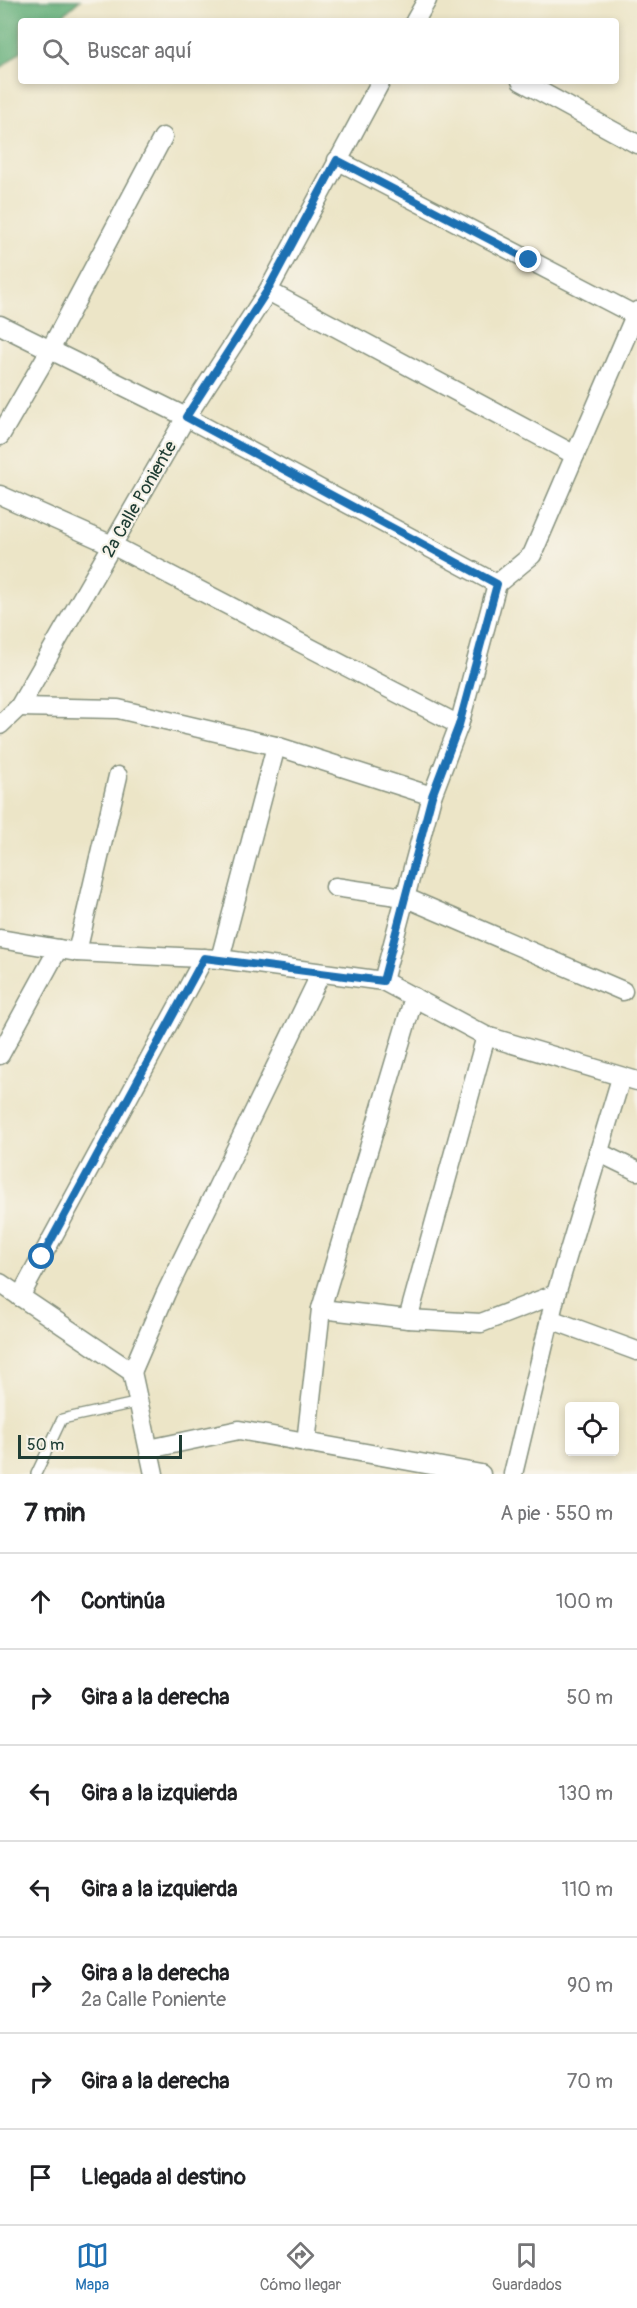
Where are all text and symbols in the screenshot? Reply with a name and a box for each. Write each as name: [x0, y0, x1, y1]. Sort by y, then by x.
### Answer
search box: [18, 18, 619, 84]
icon: search: [39, 35, 72, 68]
text: Buscar aquí: [87, 37, 192, 65]
route end: [515, 246, 541, 272]
street label: 2a Calle Poniente: [97, 437, 182, 562]
route start: [28, 1243, 54, 1269]
map controls: [565, 1402, 619, 1456]
button: locate: [565, 1402, 619, 1456]
scale bar: [18, 1432, 182, 1460]
text: 50 m: [27, 1435, 64, 1455]
text: 7 min: [24, 1497, 86, 1529]
text: A pie · 550 m: [500, 1501, 613, 1526]
icon: ahead: [24, 1585, 57, 1618]
text: Continúa: [81, 1587, 165, 1615]
text: 100 m: [556, 1589, 613, 1614]
icon: right: [24, 1681, 57, 1714]
text: Gira a la derecha: [81, 1683, 229, 1711]
text: 50 m: [566, 1685, 613, 1710]
icon: left: [24, 1777, 57, 1810]
text: Gira a la izquierda: [81, 1779, 238, 1807]
text: 130 m: [558, 1781, 613, 1806]
icon: left: [24, 1873, 57, 1906]
text: Gira a la izquierda: [81, 1875, 238, 1903]
text: 110 m: [562, 1877, 613, 1902]
text: Gira a la derecha: [81, 1959, 229, 1987]
icon: right: [24, 1969, 57, 2002]
text: 90 m: [567, 1973, 613, 1998]
text: 2a Calle Poniente: [81, 1987, 226, 2012]
icon: right: [24, 2065, 57, 2098]
text: Gira a la derecha: [81, 2067, 229, 2095]
text: 70 m: [567, 2069, 613, 2094]
icon: arrive: [24, 2161, 57, 2194]
text: Llegada al destino: [81, 2163, 246, 2191]
tab: Mapa: [75, 2239, 109, 2295]
tab: Cómo llegar: [260, 2239, 341, 2295]
tab: Guardados: [492, 2239, 562, 2295]

